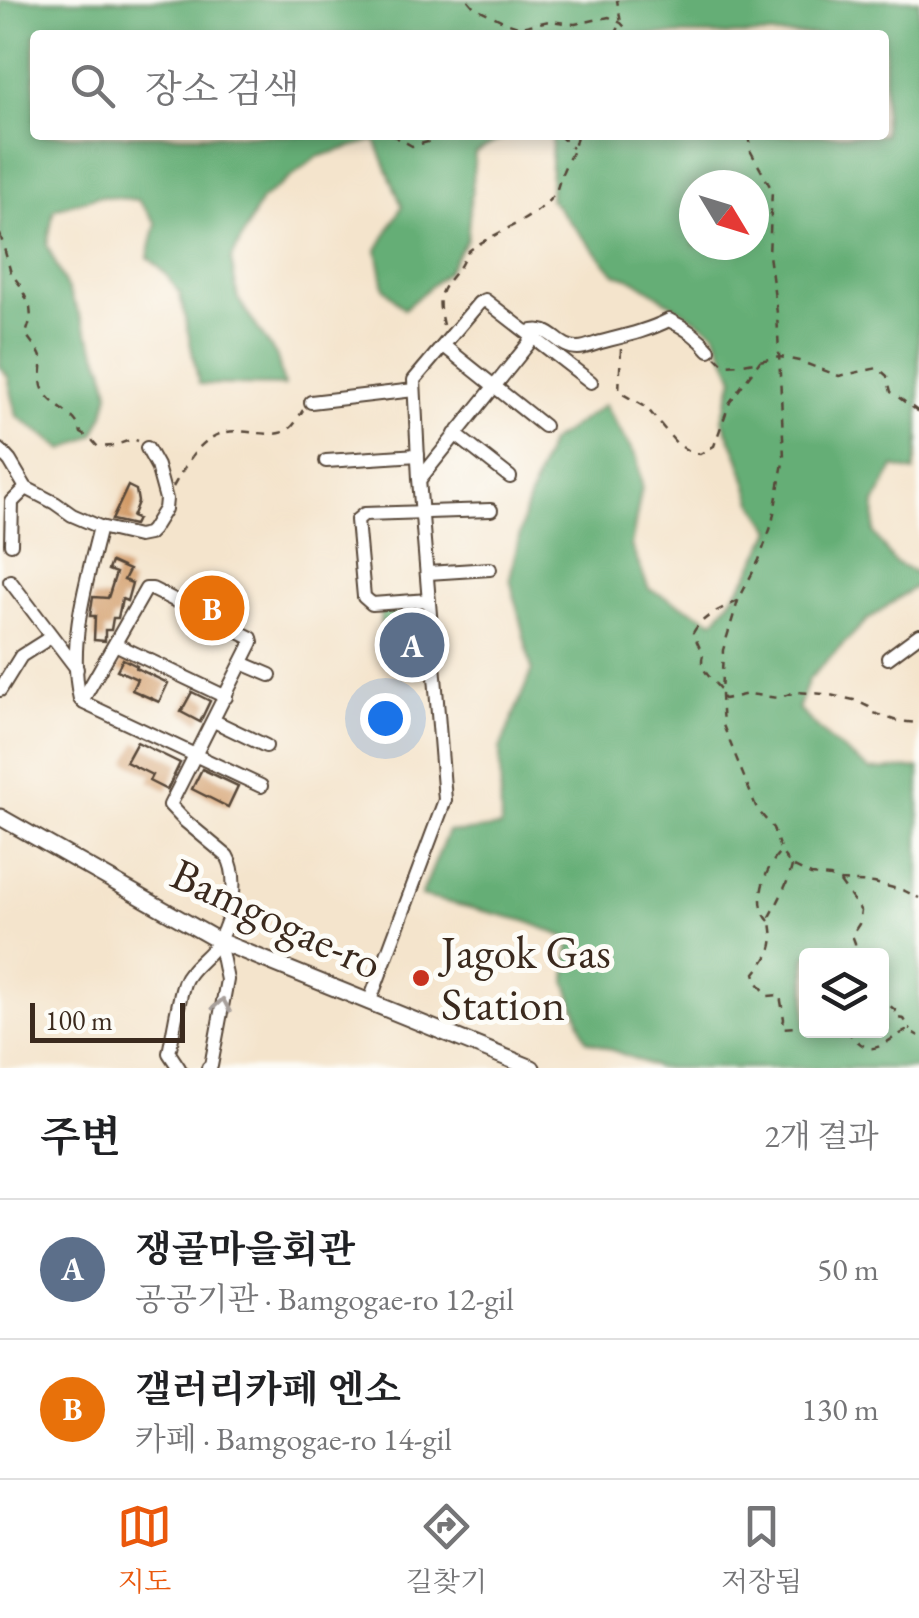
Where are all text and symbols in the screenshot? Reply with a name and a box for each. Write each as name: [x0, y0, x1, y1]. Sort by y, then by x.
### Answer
search box: [30, 30, 889, 140]
icon: search: [65, 58, 120, 113]
text: 장소 검색: [145, 64, 299, 113]
north arrow: [679, 170, 769, 260]
pin: B: [180, 570, 244, 646]
pin: A: [380, 608, 444, 682]
your location: [360, 693, 411, 744]
street label: Bamgogae-ro: [162, 844, 392, 992]
place label: Jagok Gas Station: [437, 923, 611, 1033]
map controls: [799, 948, 889, 1038]
button: layers: [799, 948, 889, 1038]
marker: Jagok Gas Station: [410, 967, 432, 989]
one-way arrow: [211, 997, 232, 1013]
scale bar: [30, 998, 185, 1042]
text: 100 m: [45, 1002, 113, 1038]
text: 주변: [40, 1109, 121, 1164]
text: 2개 결과: [765, 1115, 879, 1157]
text: 쟁골마을회관: [135, 1224, 355, 1273]
text: A: [61, 1248, 84, 1290]
text: 50 m: [817, 1248, 879, 1290]
text: 공공기관 · Bamgogae-ro 12-gil: [135, 1278, 514, 1320]
text: 갤러리카페 엔소: [135, 1364, 401, 1413]
text: B: [62, 1388, 83, 1430]
text: 130 m: [802, 1388, 879, 1430]
text: 카페 · Bamgogae-ro 14-gil: [135, 1418, 452, 1460]
tab: 지도: [117, 1499, 172, 1599]
tab: 길찾기: [406, 1499, 487, 1599]
tab: 저장됨: [721, 1499, 802, 1599]

